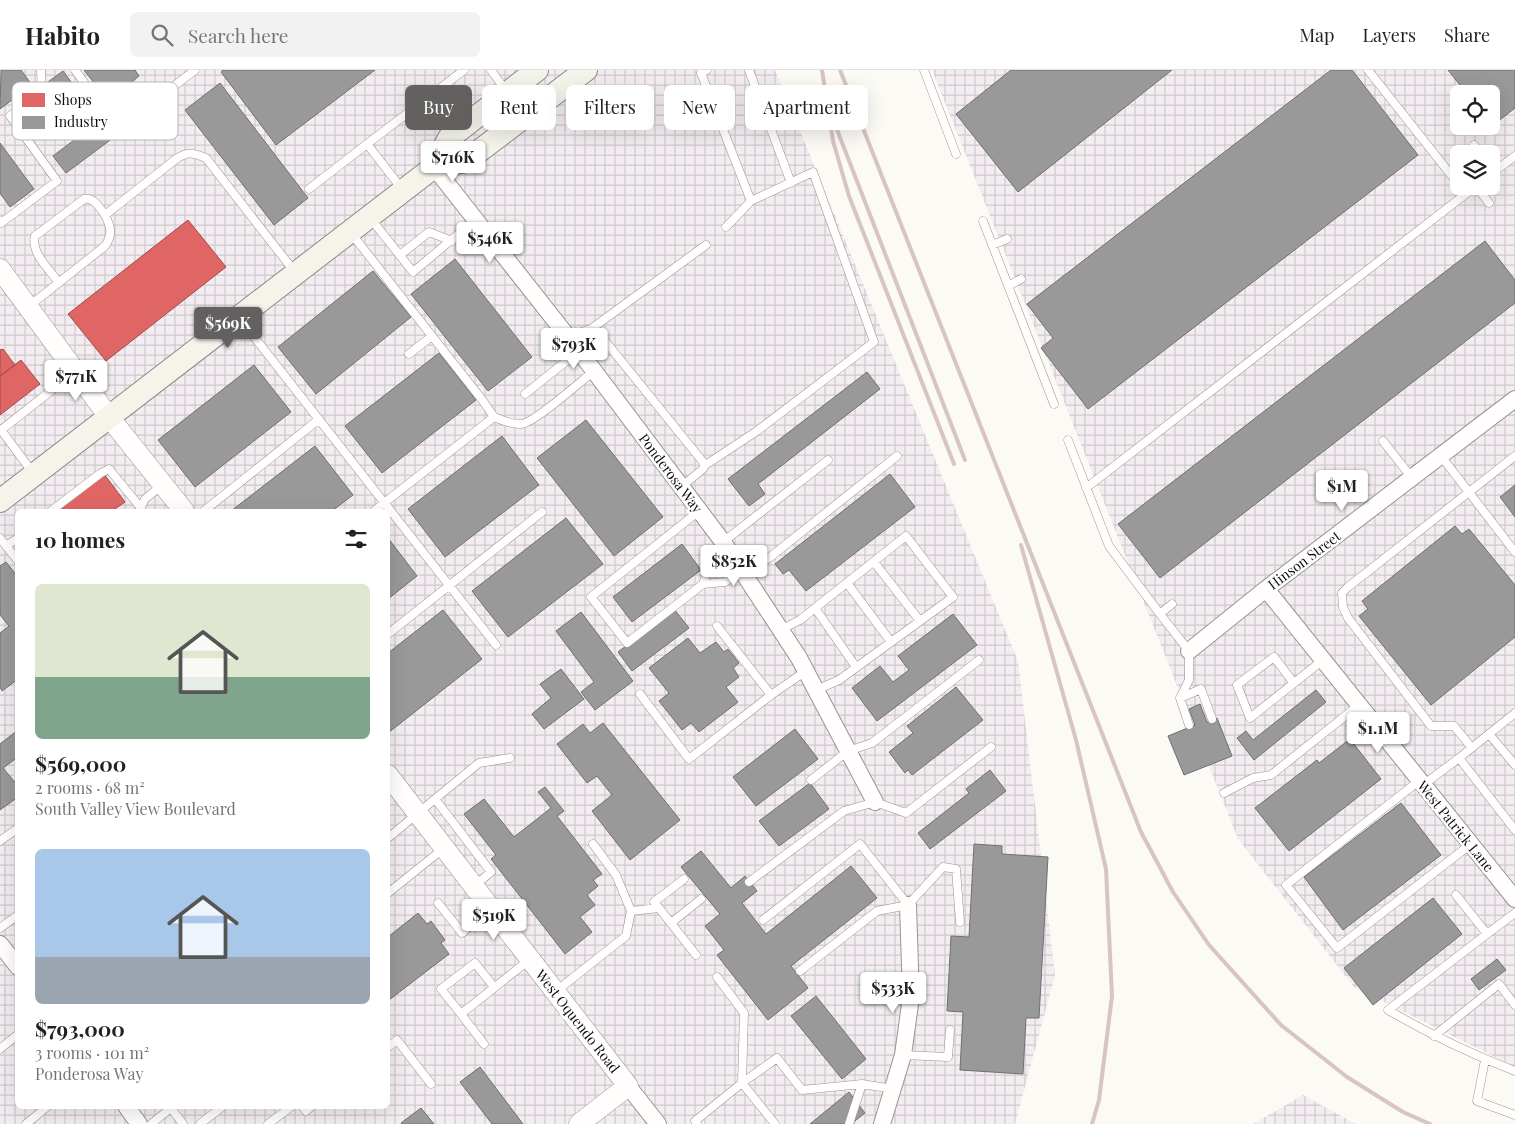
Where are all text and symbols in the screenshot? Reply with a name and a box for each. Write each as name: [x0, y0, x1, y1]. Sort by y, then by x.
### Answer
search box: [130, 12, 480, 57]
text: Habito: [25, 19, 100, 51]
icon: search: [148, 21, 176, 49]
text: Search here: [188, 22, 289, 48]
text: Map: [1299, 23, 1334, 47]
text: Layers: [1362, 23, 1416, 47]
text: Share: [1444, 23, 1490, 47]
legend: [12, 82, 178, 140]
chip: Buy: [405, 85, 472, 130]
chip: Rent: [482, 85, 556, 130]
chip: Filters: [566, 85, 654, 130]
chip: New: [664, 85, 735, 130]
chip: Apartment: [745, 85, 868, 130]
map controls: [1450, 85, 1500, 195]
button: locate: [1450, 85, 1500, 135]
text: Shops: [54, 90, 92, 109]
text: Industry: [54, 112, 108, 131]
pin: $716K: [418, 140, 488, 183]
button: layers: [1450, 145, 1500, 195]
text: $716K: [432, 146, 475, 167]
pin: $546K: [455, 222, 525, 264]
text: $546K: [467, 227, 513, 248]
pin: $569K: [193, 306, 263, 349]
text: $569K: [205, 312, 251, 333]
pin: $793K: [539, 328, 609, 370]
text: $793K: [552, 333, 596, 354]
pin: $771K: [41, 360, 111, 402]
text: $771K: [55, 365, 97, 386]
street label: Ponderosa Way: [635, 429, 707, 517]
pin: $1M: [1318, 470, 1366, 512]
text: $1M: [1327, 475, 1357, 496]
text: 10 homes: [35, 525, 125, 553]
icon: filters: [342, 525, 370, 553]
street label: Hinson Street: [1264, 526, 1345, 594]
pin: $852K: [699, 544, 769, 587]
text: $852K: [711, 550, 757, 571]
icon: home: [158, 617, 248, 707]
pin: $1.1M: [1343, 712, 1413, 754]
text: $1.1M: [1358, 717, 1398, 738]
text: $569,000: [35, 749, 126, 777]
street label: West Patrick Lane: [1413, 776, 1499, 876]
text: 2 rooms · 68 m²: [35, 777, 145, 798]
text: South Valley View Boulevard: [35, 798, 236, 819]
icon: home: [158, 882, 248, 972]
pin: $519K: [459, 898, 529, 941]
text: $519K: [473, 904, 515, 925]
street label: West Oquendo Road: [531, 965, 624, 1077]
pin: $533K: [858, 972, 928, 1014]
text: $533K: [871, 977, 915, 998]
text: $793,000: [35, 1014, 125, 1042]
text: 3 rooms · 101 m²: [35, 1042, 149, 1063]
text: Ponderosa Way: [35, 1063, 143, 1084]

